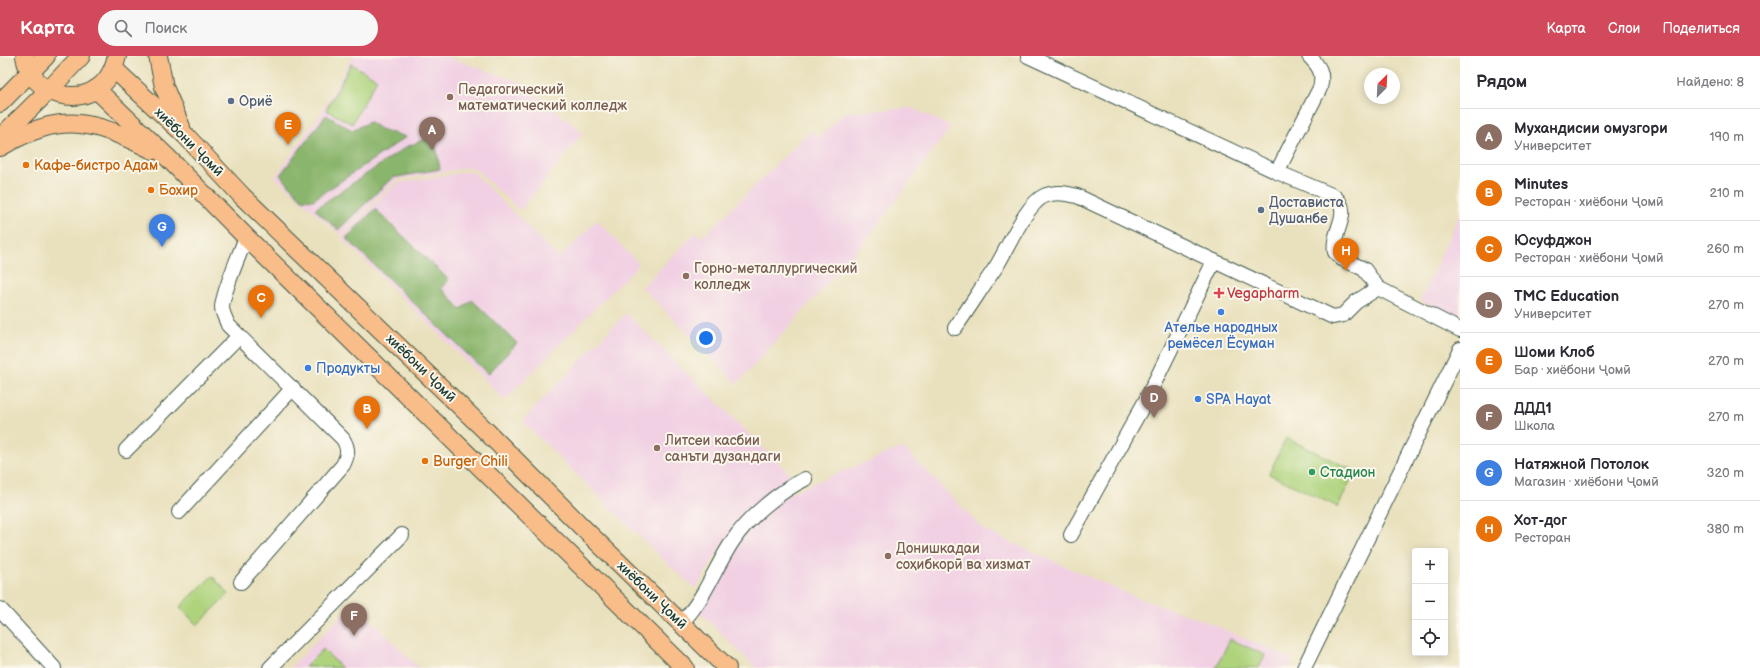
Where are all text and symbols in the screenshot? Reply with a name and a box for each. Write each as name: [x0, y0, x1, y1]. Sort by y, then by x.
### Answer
search box: [98, 10, 378, 46]
text: Карта: [20, 17, 74, 40]
icon: search: [112, 17, 134, 39]
text: Поиск: [144, 19, 187, 38]
text: Карта: [1546, 20, 1586, 37]
text: Слои: [1608, 20, 1640, 37]
text: Поделиться: [1662, 20, 1740, 37]
north arrow: [1364, 68, 1400, 104]
text: Рядом: [1476, 72, 1527, 92]
text: Найдено: 8: [1676, 74, 1744, 90]
place label: Педагогический математический колледж: [458, 81, 627, 114]
marker: Педагогический математический колледж: [445, 92, 455, 102]
place label: Ориё: [239, 93, 273, 110]
marker: Ориё: [226, 96, 236, 106]
street label: хиёбони Ҷомӣ: [151, 104, 227, 180]
pin: E: [275, 112, 301, 145]
pin: A: [419, 117, 445, 150]
text: Мухандисии омузгори: [1514, 119, 1668, 138]
text: A: [1485, 129, 1493, 145]
text: 190 m: [1710, 129, 1744, 145]
text: Университет: [1514, 138, 1591, 154]
place label: Кафе-бистро Адам: [34, 157, 158, 174]
marker: Кафе-бистро Адам: [21, 160, 31, 170]
text: Minutes: [1514, 175, 1568, 194]
place label: Бохир: [159, 182, 198, 199]
marker: Бохир: [146, 185, 156, 195]
text: B: [1484, 185, 1494, 201]
text: 210 m: [1710, 185, 1744, 201]
place label: Достависта Душанбе: [1269, 194, 1345, 227]
text: Ресторан · хиёбони Ҷомӣ: [1514, 194, 1664, 210]
marker: Достависта Душанбе: [1256, 205, 1266, 215]
pin: G: [149, 214, 175, 247]
text: Юсуфджон: [1514, 231, 1592, 250]
pin: H: [1333, 238, 1359, 271]
text: C: [1484, 241, 1494, 257]
text: 260 m: [1706, 241, 1744, 257]
text: Ресторан · хиёбони Ҷомӣ: [1514, 250, 1664, 266]
place label: Горно-металлургический колледж: [694, 260, 858, 293]
marker: Горно-металлургический колледж: [681, 271, 691, 281]
pin: C: [248, 285, 274, 318]
place label: Vegapharm: [1227, 285, 1299, 302]
text: TMC Education: [1514, 287, 1619, 306]
marker: Vegapharm: [1214, 288, 1224, 298]
text: D: [1484, 297, 1494, 313]
text: 270 m: [1708, 297, 1744, 313]
text: Университет: [1514, 306, 1591, 322]
marker: Ателье народных ремёсел Ёсуман: [1216, 307, 1226, 317]
place label: Ателье народных ремёсел Ёсуман: [1163, 319, 1278, 352]
your location: [696, 328, 716, 348]
street label: хиёбони Ҷомӣ: [382, 330, 460, 406]
text: Шоми Клоб: [1514, 343, 1595, 362]
text: E: [1485, 353, 1493, 369]
text: 270 m: [1708, 353, 1744, 369]
place label: Продукты: [316, 360, 380, 377]
text: Бар · хиёбони Ҷомӣ: [1514, 362, 1631, 378]
marker: Продукты: [303, 363, 313, 373]
pin: D: [1141, 385, 1167, 418]
place label: SPA Hayat: [1206, 391, 1272, 408]
marker: SPA Hayat: [1193, 394, 1203, 404]
pin: B: [354, 396, 380, 429]
text: ДДД1: [1514, 399, 1552, 418]
text: F: [1485, 409, 1493, 425]
text: 270 m: [1708, 409, 1744, 425]
text: Школа: [1514, 418, 1555, 434]
place label: Литсеи касбии санъти дузандаги: [664, 432, 781, 465]
marker: Литсеи касбии санъти дузандаги: [652, 443, 662, 453]
place label: Burger Chili: [433, 453, 508, 470]
text: Натяжной Потолок: [1514, 455, 1649, 474]
marker: Burger Chili: [420, 456, 430, 466]
place label: Стадион: [1320, 464, 1376, 481]
text: G: [1484, 465, 1494, 481]
text: 320 m: [1706, 465, 1744, 481]
marker: Стадион: [1307, 467, 1317, 477]
text: Магазин · хиёбони Ҷомӣ: [1514, 474, 1659, 490]
text: Хот-дог: [1514, 511, 1567, 530]
text: H: [1484, 521, 1494, 537]
text: 380 m: [1707, 521, 1744, 537]
text: Ресторан: [1514, 530, 1571, 546]
place label: Донишкадаи соҳибкорӣ ва хизмат: [896, 540, 1031, 573]
map controls: [1412, 548, 1448, 656]
button: +: [1412, 548, 1448, 584]
marker: Донишкадаи соҳибкорӣ ва хизмат: [883, 551, 893, 561]
street label: хиёбони Ҷомӣ: [613, 557, 691, 633]
button: −: [1412, 584, 1448, 620]
pin: F: [341, 603, 367, 636]
button: locate: [1412, 620, 1448, 656]

